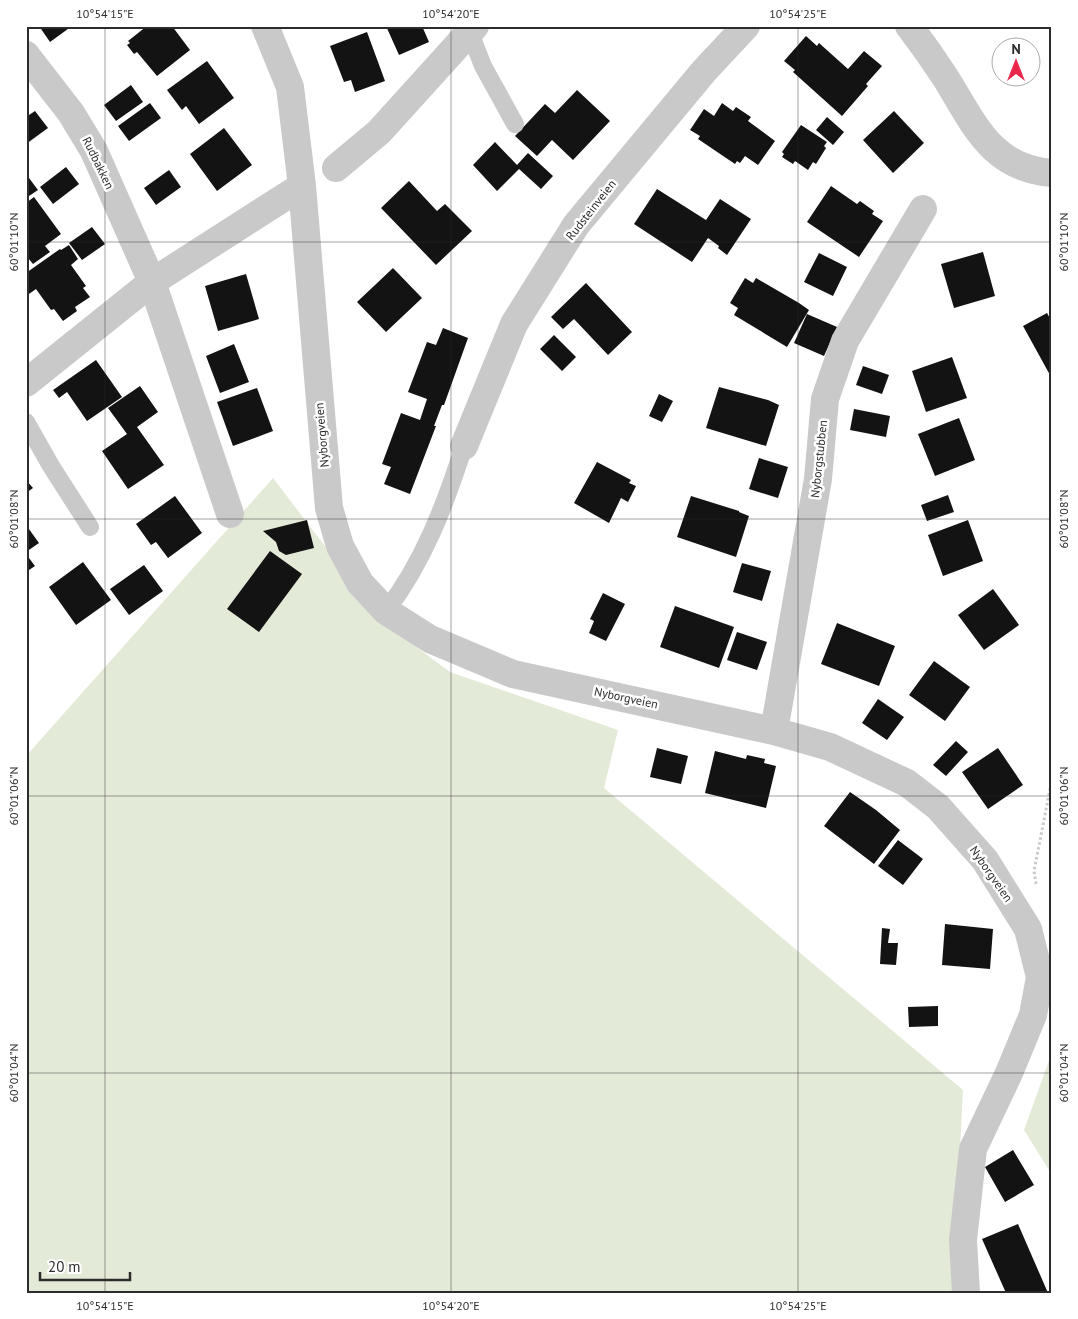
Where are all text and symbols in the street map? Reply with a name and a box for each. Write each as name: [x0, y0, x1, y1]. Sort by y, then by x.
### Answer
text: 10°54'15"E: [76, 6, 134, 21]
text: 10°54'20"E: [422, 6, 480, 21]
text: 10°54'25"E: [769, 6, 827, 21]
north arrow: [990, 38, 1040, 88]
text: N: [1011, 40, 1021, 58]
street label: Rudbakken: [79, 134, 118, 191]
street label: Rudsteinveien: [562, 177, 619, 243]
text: 60°01'10"N: [6, 212, 21, 272]
text: 60°01'10"N: [1056, 212, 1071, 272]
street label: Nyborgveien: [311, 402, 332, 468]
street label: Nyborgstubben: [807, 419, 830, 499]
text: 60°01'08"N: [6, 489, 21, 549]
text: 60°01'08"N: [1056, 489, 1071, 549]
street label: Nyborgveien: [593, 683, 659, 712]
text: 60°01'06"N: [6, 766, 21, 826]
text: 60°01'06"N: [1056, 766, 1071, 826]
street label: Nyborgveien: [967, 843, 1016, 905]
text: 60°01'04"N: [6, 1043, 21, 1103]
text: 60°01'04"N: [1056, 1043, 1071, 1103]
scale bar: [40, 1249, 130, 1281]
text: 20 m: [48, 1257, 81, 1276]
text: 10°54'15"E: [76, 1298, 134, 1313]
text: 10°54'20"E: [422, 1298, 480, 1313]
text: 10°54'25"E: [769, 1298, 827, 1313]

